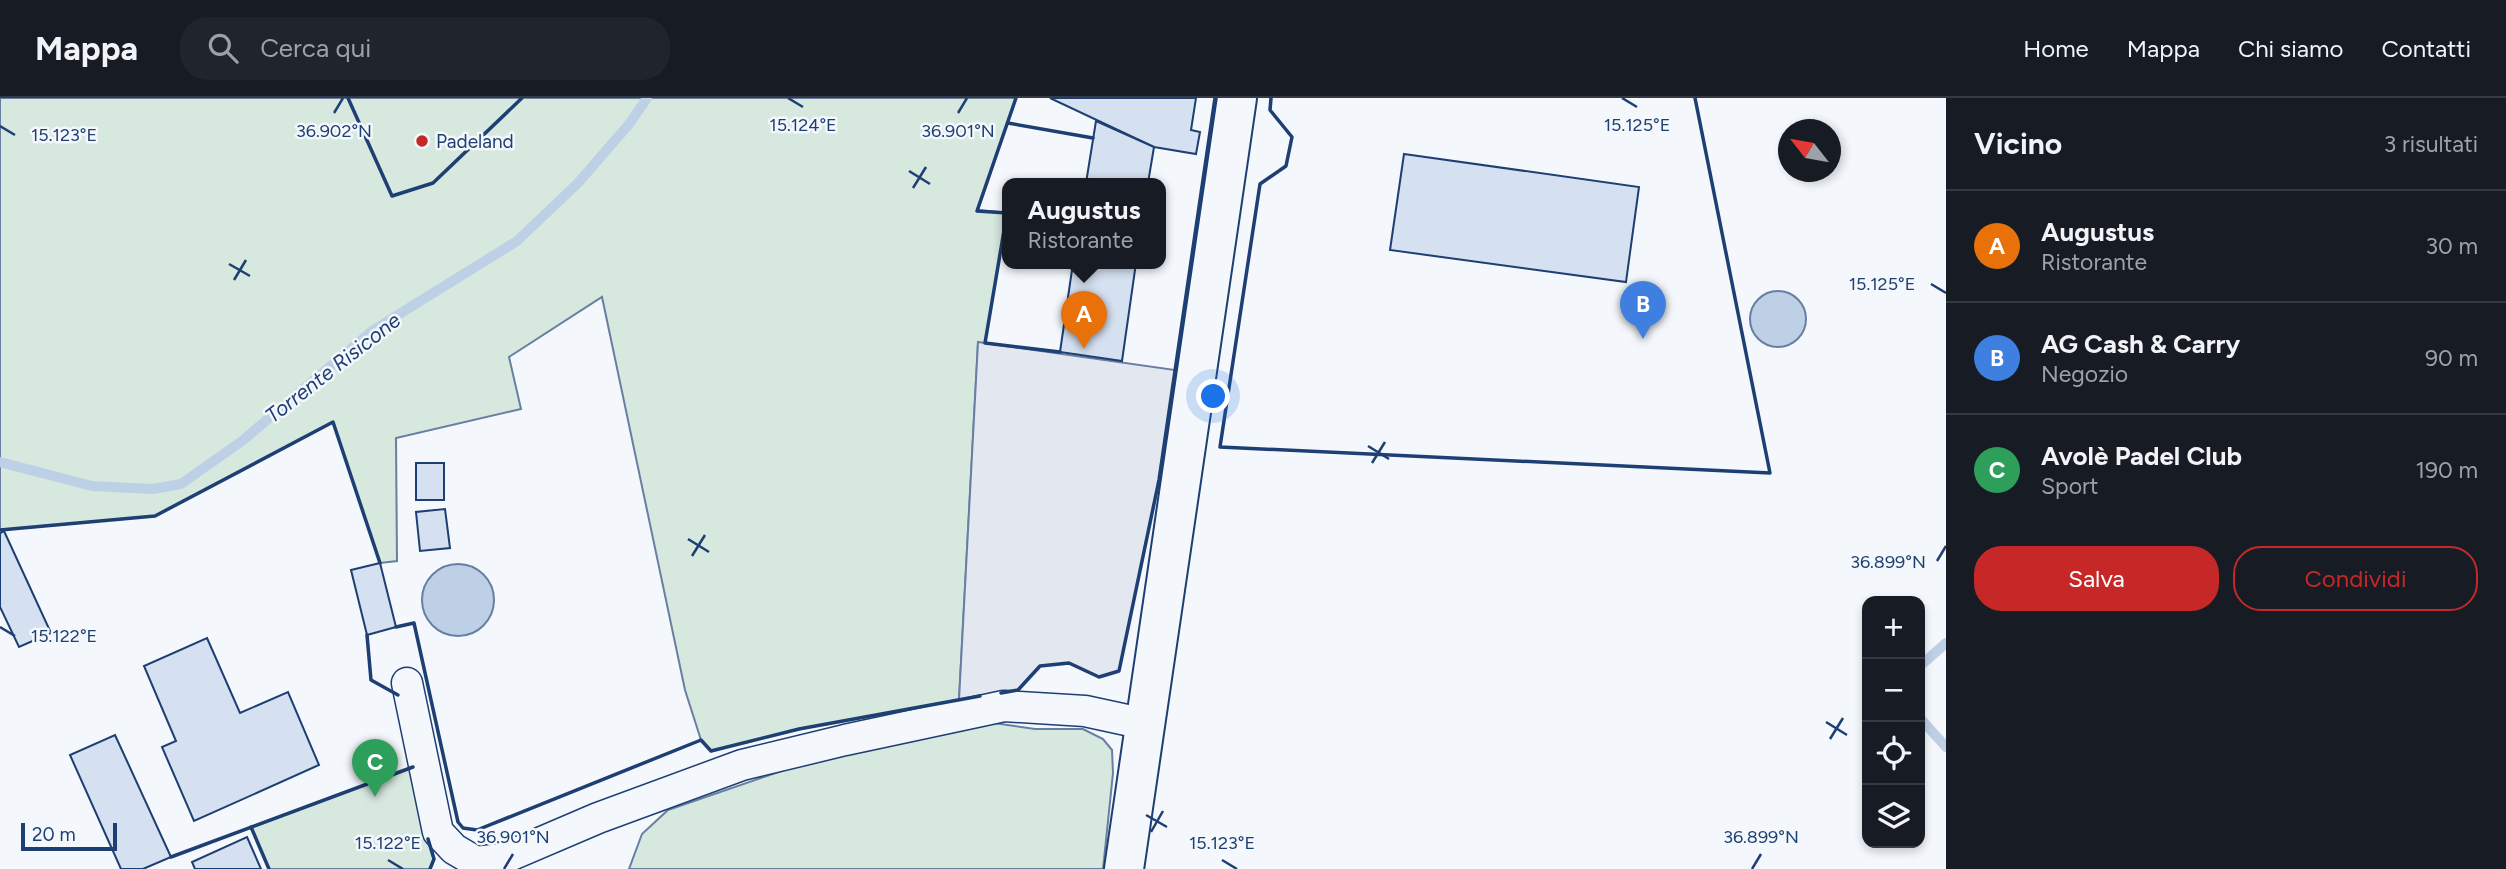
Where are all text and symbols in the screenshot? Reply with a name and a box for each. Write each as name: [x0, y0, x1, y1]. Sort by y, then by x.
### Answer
search box: [180, 17, 670, 80]
text: Mappa: [35, 29, 138, 68]
icon: search: [204, 29, 242, 67]
text: Cerca qui: [260, 32, 371, 64]
text: Home: [2023, 34, 2089, 63]
text: Mappa: [2127, 34, 2200, 63]
text: Chi siamo: [2238, 34, 2343, 63]
text: Contatti: [2381, 34, 2471, 63]
text: 15.124°E: [769, 114, 837, 136]
text: 15.125°E: [1604, 114, 1670, 136]
north arrow: [1778, 119, 1841, 182]
text: 36.902°N: [296, 120, 372, 142]
text: 36.901°N: [921, 120, 995, 142]
text: 15.123°E: [31, 124, 97, 146]
text: Vicino: [1974, 125, 2062, 162]
place label: Padeland: [436, 130, 514, 153]
text: 3 risultati: [2384, 130, 2478, 158]
marker: Padeland: [414, 133, 430, 149]
popup: [1002, 178, 1166, 269]
text: Augustus: [1027, 194, 1141, 226]
text: Augustus: [2041, 216, 2154, 248]
text: Ristorante: [1027, 226, 1133, 254]
text: A: [1989, 232, 2005, 260]
text: 30 m: [2425, 232, 2478, 260]
text: Ristorante: [2041, 248, 2147, 276]
text: 15.125°E: [1849, 273, 1915, 295]
pin: B: [1620, 281, 1666, 339]
pin: A: [1061, 291, 1107, 349]
water label: Torrente Risicone: [260, 307, 406, 428]
text: AG Cash & Carry: [2041, 328, 2240, 360]
text: B: [1990, 344, 2004, 372]
text: 90 m: [2425, 344, 2478, 372]
text: Negozio: [2041, 360, 2128, 388]
your location: [1196, 379, 1230, 413]
text: Avolè Padel Club: [2041, 440, 2242, 472]
text: C: [1989, 456, 2005, 484]
text: 190 m: [2415, 456, 2478, 484]
text: Sport: [2041, 472, 2099, 500]
button: Salva: [1974, 546, 2219, 611]
button: Condividi: [2233, 546, 2478, 611]
text: 36.899°N: [1850, 551, 1926, 573]
map controls: [1862, 596, 1925, 848]
button: +: [1862, 596, 1925, 659]
text: 15.122°E: [31, 625, 97, 647]
button: −: [1862, 659, 1925, 722]
button: locate: [1862, 722, 1925, 785]
pin: C: [352, 739, 398, 797]
button: layers: [1862, 785, 1925, 848]
scale bar: [21, 820, 117, 852]
text: 20 m: [32, 823, 76, 846]
text: 36.901°N: [476, 826, 550, 848]
text: 36.899°N: [1723, 826, 1799, 848]
text: 15.122°E: [355, 832, 421, 854]
text: 15.123°E: [1189, 832, 1255, 854]

